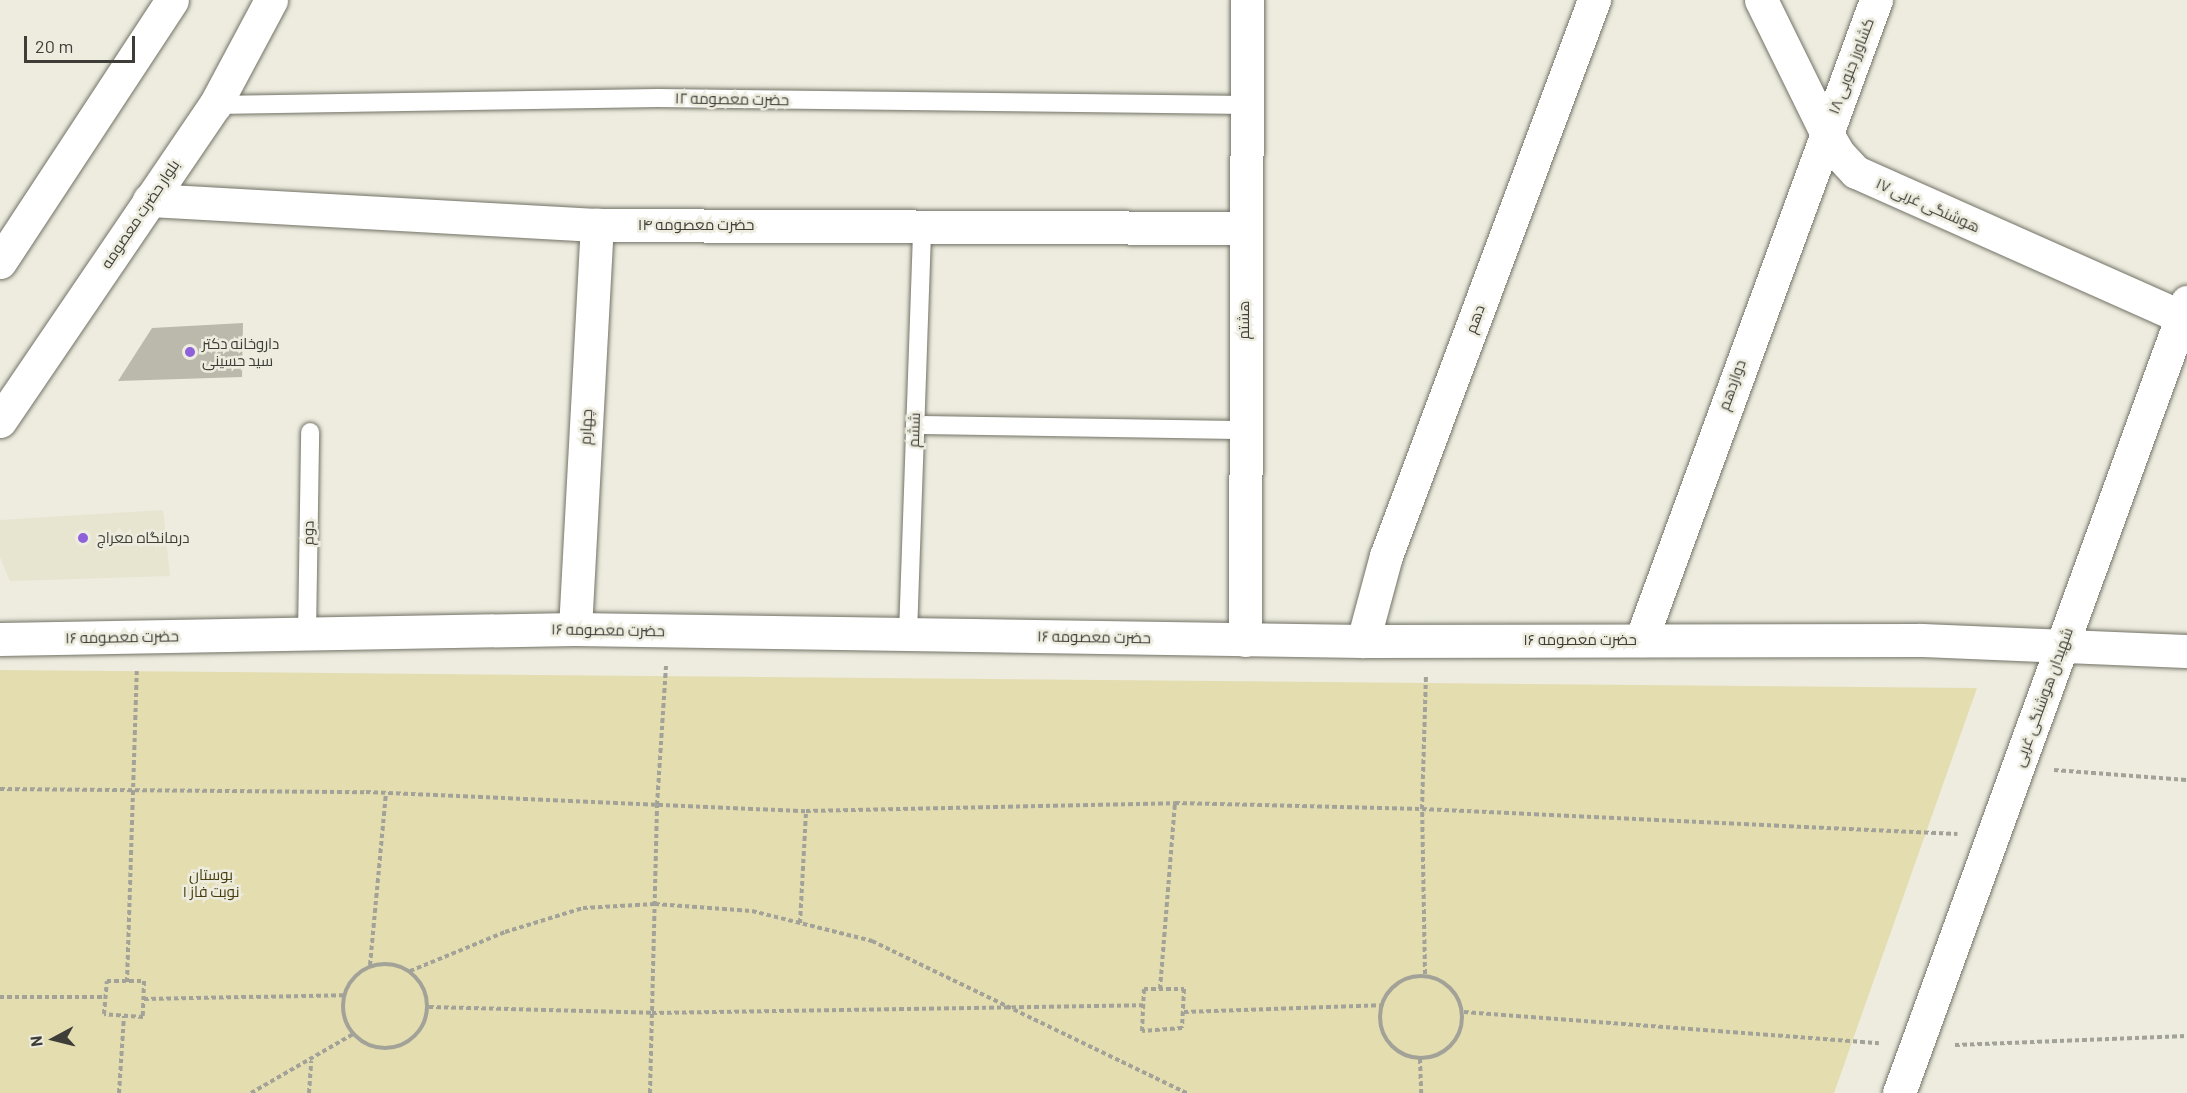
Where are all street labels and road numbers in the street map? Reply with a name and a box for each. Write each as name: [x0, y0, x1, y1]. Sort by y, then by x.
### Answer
street label: کشاورز جنوبی ۱۸: [1824, 15, 1878, 117]
street label: حضرت معصومه ۱۲: [675, 89, 789, 109]
street label: بلوار حضرت معصومه: [97, 156, 183, 272]
street label: هوشنگی غربی ۱۷: [1873, 174, 1983, 236]
street label: حضرت معصومه ۱۴: [638, 216, 754, 234]
street label: هشتم: [1235, 300, 1253, 340]
street label: دهم: [1462, 302, 1488, 336]
street label: دوازدهم: [1715, 357, 1749, 413]
street label: چهارم: [576, 409, 596, 445]
street label: ششم: [904, 412, 924, 448]
street label: دوم: [299, 520, 317, 546]
street label: حضرت معصومه ۱۶: [551, 620, 665, 640]
street label: شهیدان هوشنگی غربی: [2009, 625, 2077, 769]
street label: حضرت معصومه ۱۶: [65, 627, 179, 647]
street label: حضرت معصومه ۱۶: [1037, 627, 1151, 647]
street label: حضرت معصومه ۱۶: [1523, 631, 1637, 649]

